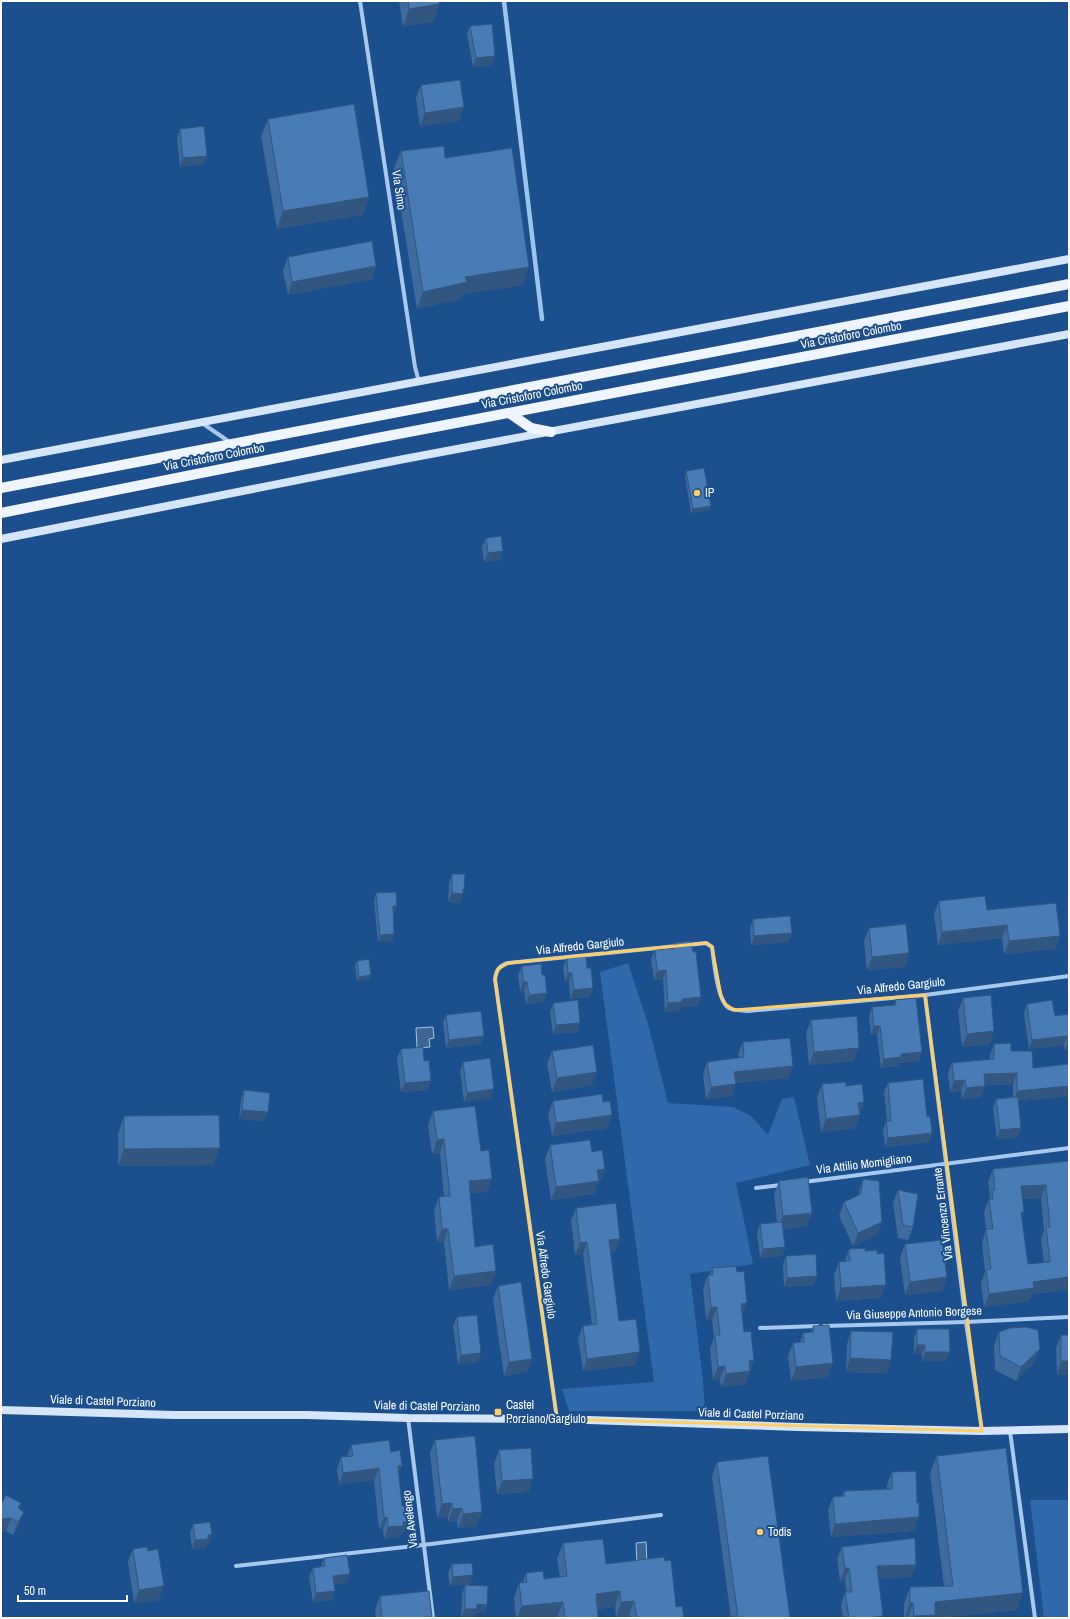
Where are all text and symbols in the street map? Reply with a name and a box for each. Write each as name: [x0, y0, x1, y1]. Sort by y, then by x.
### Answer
street label: Via Simo: [388, 169, 410, 211]
street label: Via Cristoforo Colombo: [799, 317, 903, 353]
street label: Via Cristoforo Colombo: [480, 377, 584, 413]
street label: Via Cristoforo Colombo: [162, 439, 266, 475]
place label: IP: [705, 485, 715, 501]
marker: IP: [692, 488, 702, 498]
street label: Via Alfredo Gargiulo: [535, 933, 625, 959]
street label: Via Alfredo Gargiulo: [856, 973, 946, 999]
street label: Via Attilio Momigliano: [815, 1150, 913, 1178]
street label: Via Vincenzo Errante: [929, 1167, 957, 1261]
street label: Via Alfredo Gargiulo: [532, 1230, 560, 1320]
street label: Via Giuseppe Antonio Borgese: [846, 1303, 982, 1323]
street label: Viale di Castel Porziano: [50, 1391, 156, 1411]
street label: Viale di Castel Porziano: [374, 1397, 480, 1415]
place label: Castel Porziano/Gargiulo: [506, 1397, 586, 1427]
street label: Viale di Castel Porziano: [698, 1404, 804, 1424]
marker: Castel Porziano/Gargiulo: [493, 1407, 503, 1417]
street label: Via Avelengo: [399, 1489, 421, 1549]
place label: Todis: [768, 1524, 792, 1540]
marker: Todis: [755, 1527, 765, 1537]
scale bar: [18, 1577, 127, 1603]
text: 50 m: [24, 1583, 46, 1599]

